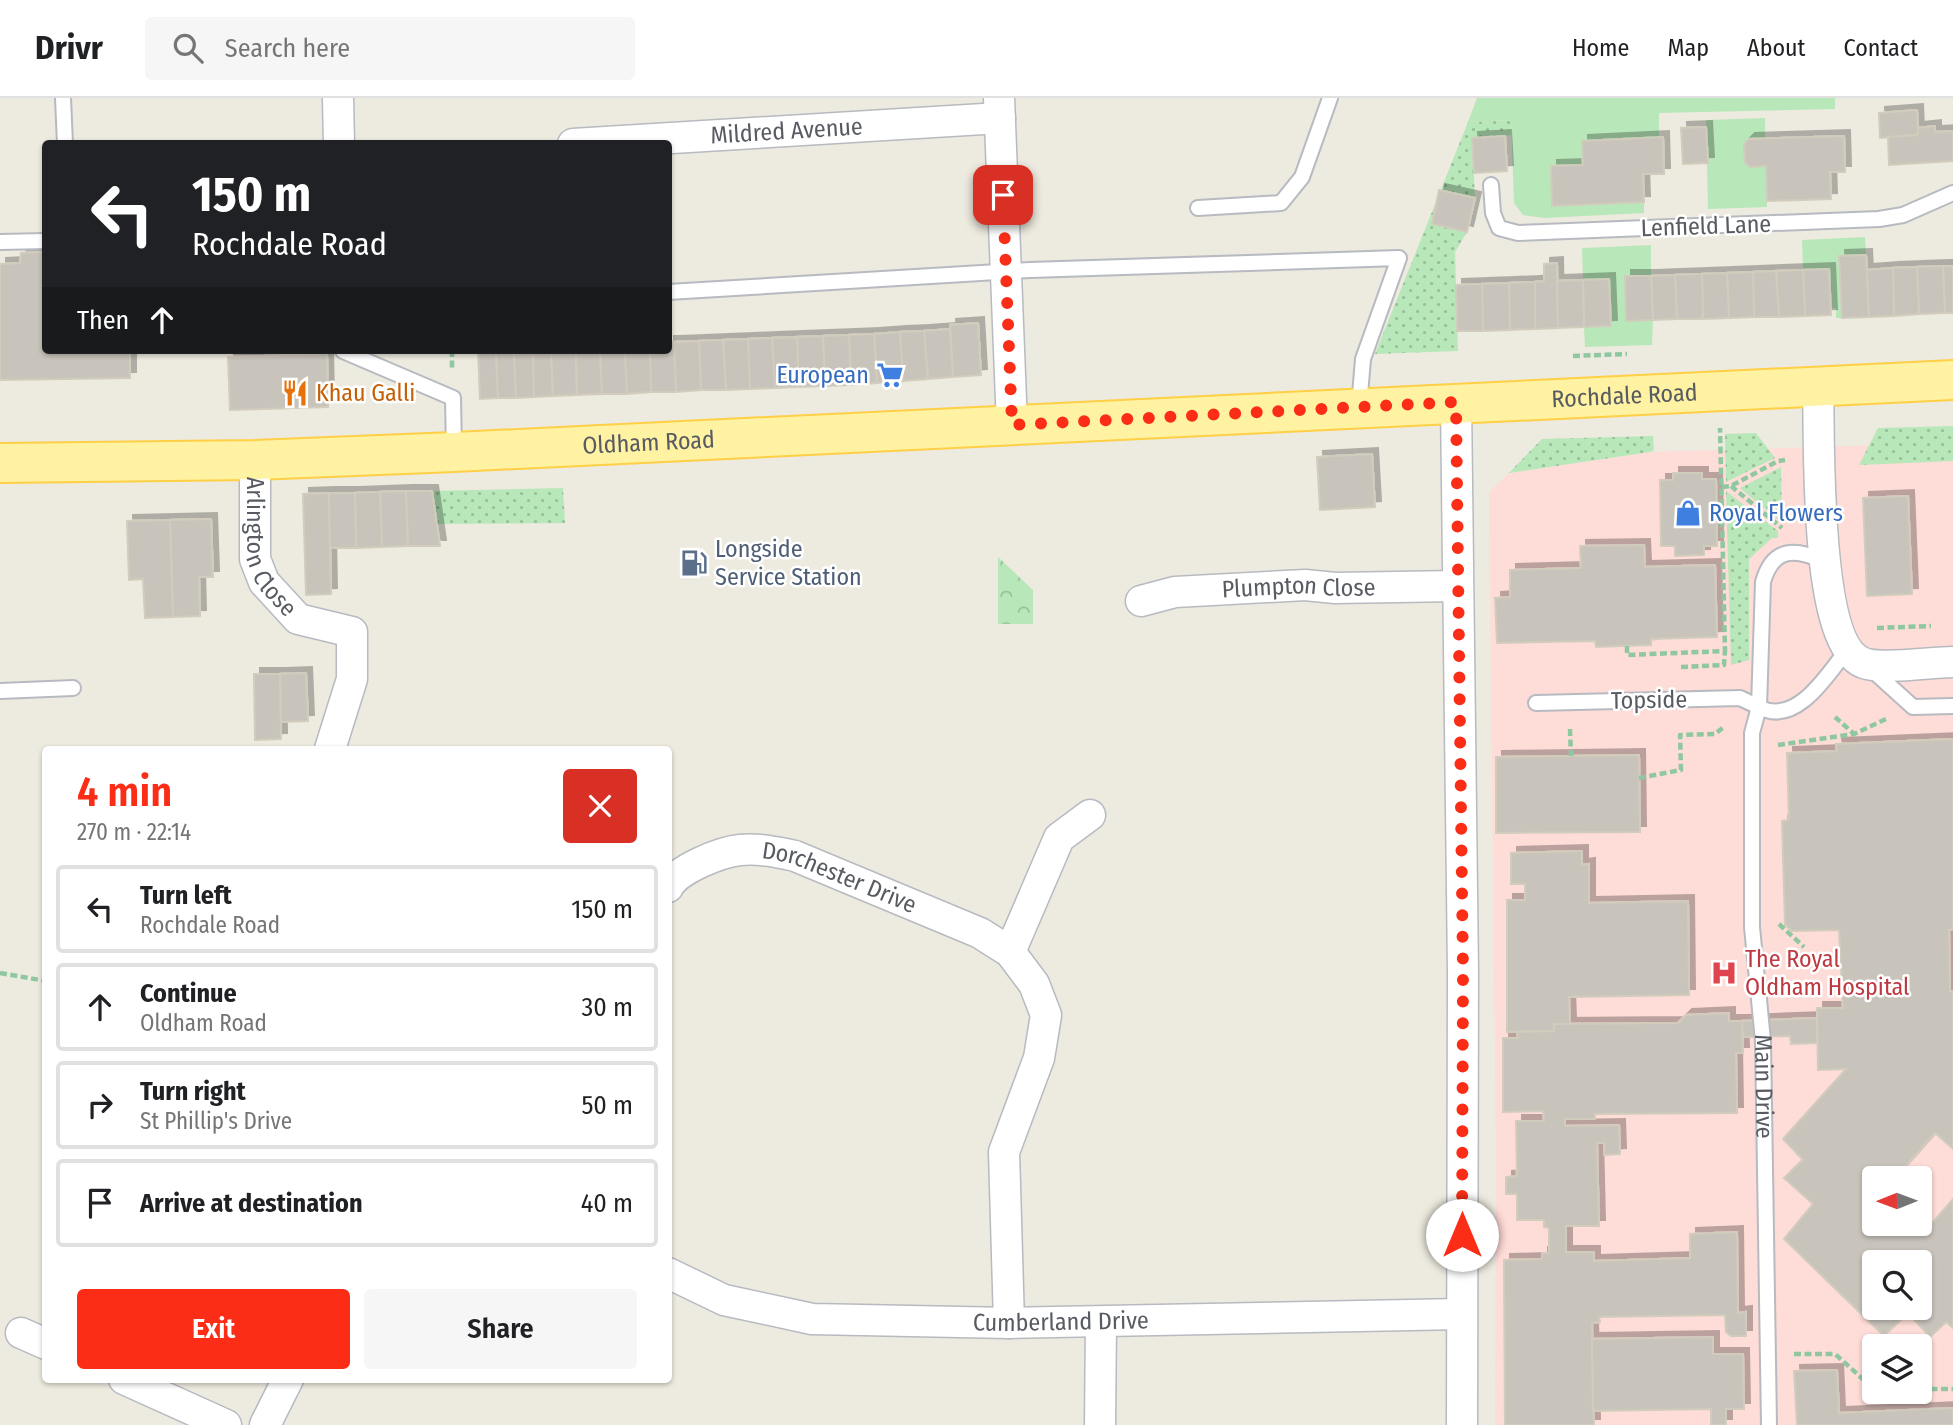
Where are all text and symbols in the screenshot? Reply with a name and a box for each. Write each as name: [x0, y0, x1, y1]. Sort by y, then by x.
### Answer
search box: [145, 17, 635, 80]
text: Drivr: [35, 28, 103, 68]
icon: search: [169, 29, 207, 67]
text: Search here: [225, 33, 350, 64]
text: Home: [1572, 34, 1629, 62]
text: Map: [1667, 34, 1709, 62]
text: About: [1747, 34, 1805, 62]
text: Contact: [1843, 34, 1918, 62]
street label: Mildred Avenue: [710, 112, 864, 150]
text: 150 m: [192, 165, 311, 224]
pin: [973, 165, 1033, 225]
icon: left: [77, 168, 168, 259]
icon: arrive: [984, 176, 1022, 214]
street label: Lenfield Lane: [1640, 210, 1772, 242]
text: Rochdale Road: [192, 225, 387, 263]
icon: ahead: [143, 301, 181, 339]
text: Then: [77, 305, 129, 336]
supermarket icon: European: [875, 360, 905, 390]
place label: European: [776, 361, 869, 389]
restaurant icon: Khau Galli: [280, 378, 310, 408]
street label: Rochdale Road: [1551, 378, 1698, 413]
place label: Khau Galli: [316, 379, 415, 407]
street label: Oldham Road: [582, 425, 715, 460]
street label: Arlington Close: [240, 477, 302, 622]
shop icon: Royal Flowers: [1673, 498, 1703, 528]
place label: Royal Flowers: [1709, 499, 1843, 527]
place label: Longside Service Station: [715, 535, 862, 591]
fuel station icon: Longside Service Station: [679, 548, 709, 578]
street label: Plumpton Close: [1221, 571, 1376, 603]
street label: Topside: [1611, 685, 1687, 715]
text: 4 min: [77, 767, 172, 817]
button: close: [563, 769, 637, 843]
text: 270 m · 22:14: [77, 818, 191, 846]
street label: Dorchester Drive: [760, 836, 921, 919]
text: Turn left: [140, 880, 232, 911]
icon: left: [81, 890, 119, 928]
text: 150 m: [571, 894, 633, 925]
text: Rochdale Road: [140, 911, 280, 939]
place label: The Royal Oldham Hospital: [1745, 945, 1909, 1001]
hospital icon: The Royal Oldham Hospital: [1709, 958, 1739, 988]
text: Continue: [140, 978, 237, 1009]
icon: ahead: [81, 988, 119, 1026]
text: 30 m: [582, 992, 633, 1023]
text: Oldham Road: [140, 1009, 267, 1037]
street label: Main Drive: [1749, 1034, 1779, 1139]
text: Turn right: [140, 1076, 246, 1107]
icon: right: [81, 1086, 119, 1124]
text: 50 m: [581, 1090, 633, 1121]
text: St Phillip's Drive: [140, 1107, 292, 1135]
north arrow: [1862, 1166, 1932, 1236]
map controls: [1862, 1166, 1932, 1404]
icon: arrive: [81, 1184, 119, 1222]
text: Arrive at destination: [140, 1188, 363, 1219]
text: 40 m: [581, 1188, 633, 1219]
position arrow: [1425, 1198, 1499, 1272]
button: search: [1862, 1250, 1932, 1320]
button: Exit: [77, 1289, 350, 1369]
button: Share: [364, 1289, 637, 1369]
street label: Cumberland Drive: [973, 1306, 1149, 1337]
button: layers: [1862, 1334, 1932, 1404]

